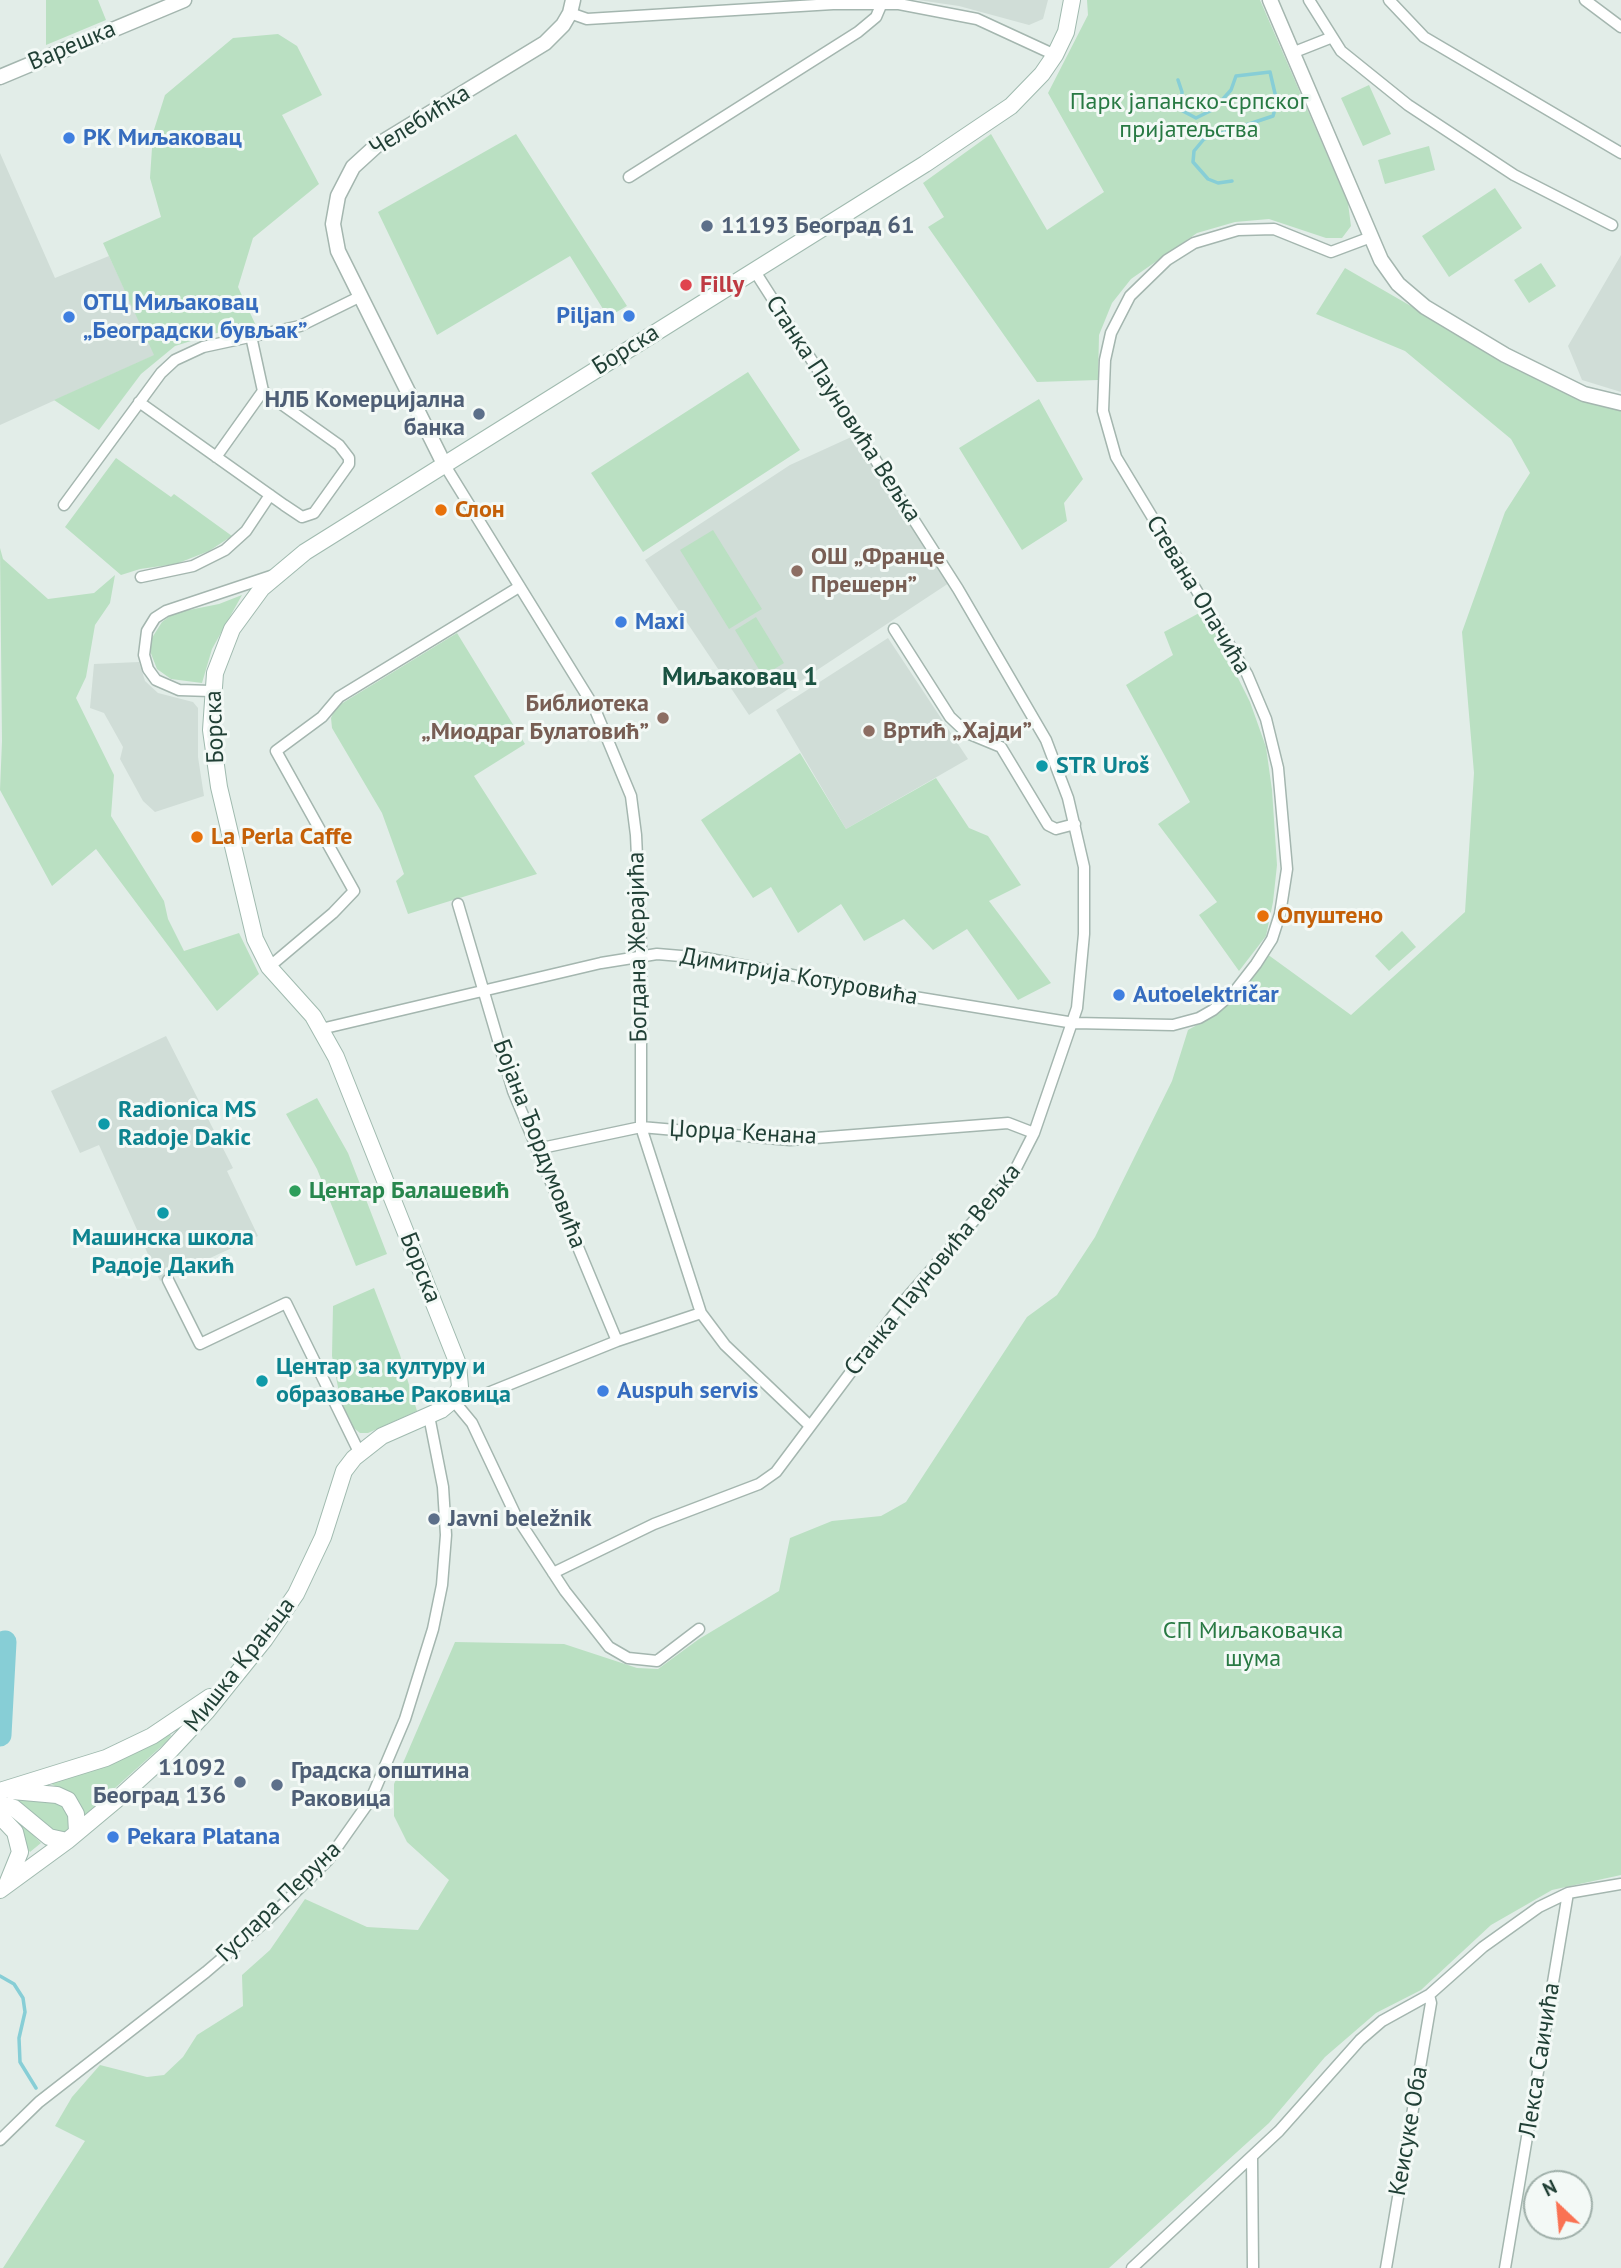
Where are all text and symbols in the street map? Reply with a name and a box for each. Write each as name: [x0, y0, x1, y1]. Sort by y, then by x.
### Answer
street label: Варешка: [24, 15, 120, 77]
street label: Челебићка: [364, 79, 476, 163]
park label: Парк јапанско-српског пријатељства: [1070, 88, 1308, 144]
place label: РК Миљаковац: [83, 124, 242, 152]
marker: РК Миљаковац: [61, 130, 77, 146]
place label: 11193 Београд 61: [721, 212, 915, 240]
marker: 11193 Београд 61: [699, 218, 715, 234]
place label: Filly: [700, 271, 744, 299]
marker: Filly: [678, 277, 694, 293]
place label: ОТЦ Миљаковац „Београдски бувљак”: [83, 289, 308, 345]
street label: Станка Пауновића Вељка: [759, 290, 927, 528]
place label: Piljan: [556, 302, 615, 330]
marker: Piljan: [621, 308, 637, 324]
marker: ОТЦ Миљаковац „Београдски бувљак”: [61, 309, 77, 325]
street label: Борска: [587, 318, 665, 382]
place label: НЛБ Комерцијална банка: [265, 386, 465, 442]
marker: НЛБ Комерцијална банка: [471, 406, 487, 422]
place label: Слон: [455, 496, 505, 524]
marker: Слон: [433, 502, 449, 518]
street label: Стевана Опачића: [1139, 511, 1257, 679]
place label: ОШ „Франце Прешерн”: [811, 543, 945, 599]
marker: ОШ „Франце Прешерн”: [789, 563, 805, 579]
place label: Maxi: [635, 608, 685, 636]
marker: Maxi: [613, 614, 629, 630]
district label: Миљаковац 1: [662, 662, 818, 694]
street label: Борска: [199, 690, 231, 764]
place label: Библиотека „Миодраг Булатовић”: [421, 690, 649, 746]
marker: Библиотека „Миодраг Булатовић”: [655, 710, 671, 726]
place label: Вртић „Хајди”: [883, 717, 1032, 745]
marker: Вртић „Хајди”: [861, 723, 877, 739]
place label: STR Uroš: [1056, 752, 1149, 780]
marker: STR Uroš: [1034, 758, 1050, 774]
place label: La Perla Caffe: [211, 823, 352, 851]
marker: La Perla Caffe: [189, 829, 205, 845]
street label: Богдана Жерајића: [622, 851, 654, 1043]
place label: Опуштено: [1277, 902, 1383, 930]
marker: Опуштено: [1255, 908, 1271, 924]
street label: Димитрија Котуровића: [678, 942, 920, 1012]
place label: Autoelektričar: [1133, 981, 1279, 1009]
marker: Autoelektričar: [1111, 987, 1127, 1003]
street label: Бојана Ђордумовића: [486, 1035, 592, 1253]
place label: Radionica MS Radoje Dakic: [118, 1096, 256, 1152]
street label: Џорџа Кенана: [668, 1115, 818, 1151]
marker: Radionica MS Radoje Dakic: [96, 1116, 112, 1132]
street label: Станка Пауновића Вељка: [839, 1158, 1027, 1382]
place label: Центар Балашевић: [309, 1177, 510, 1205]
marker: Центар Балашевић: [287, 1183, 303, 1199]
marker: Машинска школа Радоје Дакић: [155, 1205, 171, 1221]
place label: Машинска школа Радоје Дакић: [72, 1224, 254, 1280]
street label: Борска: [393, 1229, 447, 1307]
place label: Центар за културу и образовање Раковица: [276, 1353, 511, 1409]
marker: Центар за културу и образовање Раковица: [254, 1373, 270, 1389]
place label: Auspuh servis: [617, 1377, 758, 1405]
marker: Auspuh servis: [595, 1383, 611, 1399]
place label: Javni beležnik: [448, 1505, 591, 1533]
marker: Javni beležnik: [426, 1511, 442, 1527]
street label: Мишка Крањца: [179, 1592, 301, 1738]
park label: СП Миљаковачка шума: [1163, 1617, 1343, 1673]
place label: 11092 Београд 136: [93, 1754, 226, 1810]
place label: Градска општина Раковица: [291, 1757, 469, 1813]
marker: 11092 Београд 136: [232, 1774, 248, 1790]
marker: Градска општина Раковица: [269, 1777, 285, 1793]
place label: Pekara Platana: [127, 1823, 280, 1851]
marker: Pekara Platana: [105, 1829, 121, 1845]
street label: Гуслара Перуна: [211, 1835, 347, 1969]
street label: Лекса Саичића: [1514, 1981, 1566, 2139]
street label: Кеисуке Оба: [1383, 2064, 1435, 2198]
north arrow: [1523, 2170, 1593, 2240]
text: N: [1539, 2174, 1561, 2201]

